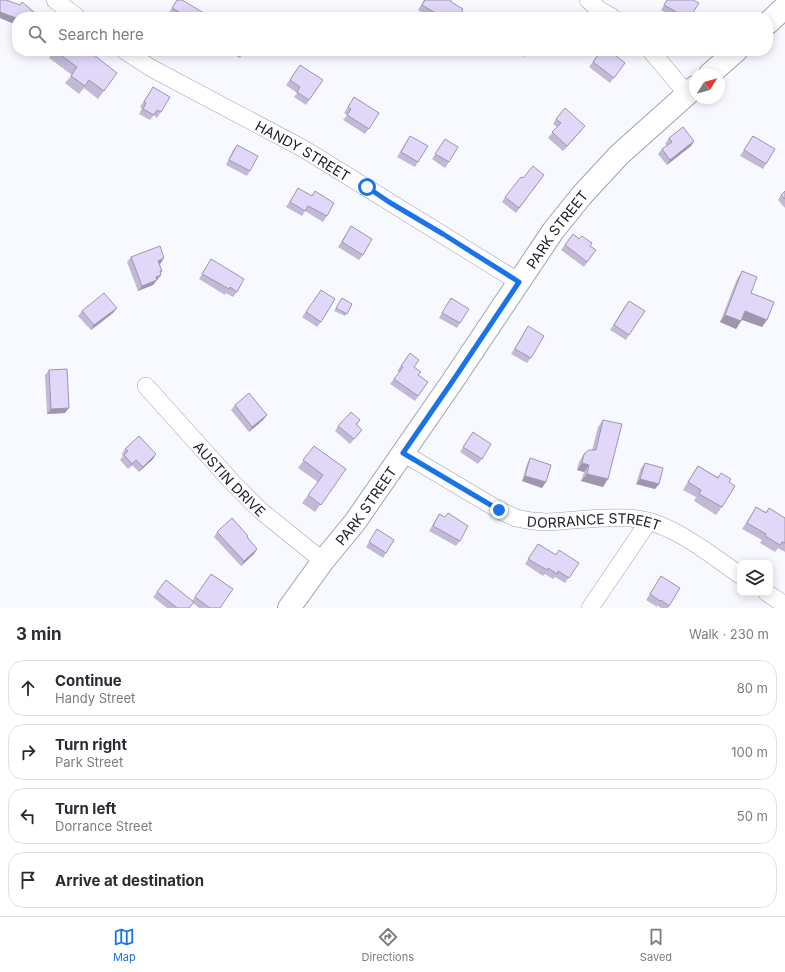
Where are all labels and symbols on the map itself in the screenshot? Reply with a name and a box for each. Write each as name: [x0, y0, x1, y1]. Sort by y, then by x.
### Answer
north arrow: [689, 68, 725, 104]
street label: HANDY STREET: [253, 116, 354, 184]
route start: [358, 178, 376, 196]
street label: PARK STREET: [522, 187, 591, 271]
street label: AUSTIN DRIVE: [191, 437, 270, 520]
street label: PARK STREET: [331, 463, 400, 548]
route end: [490, 501, 508, 519]
street label: DORRANCE STREET: [526, 509, 663, 533]

